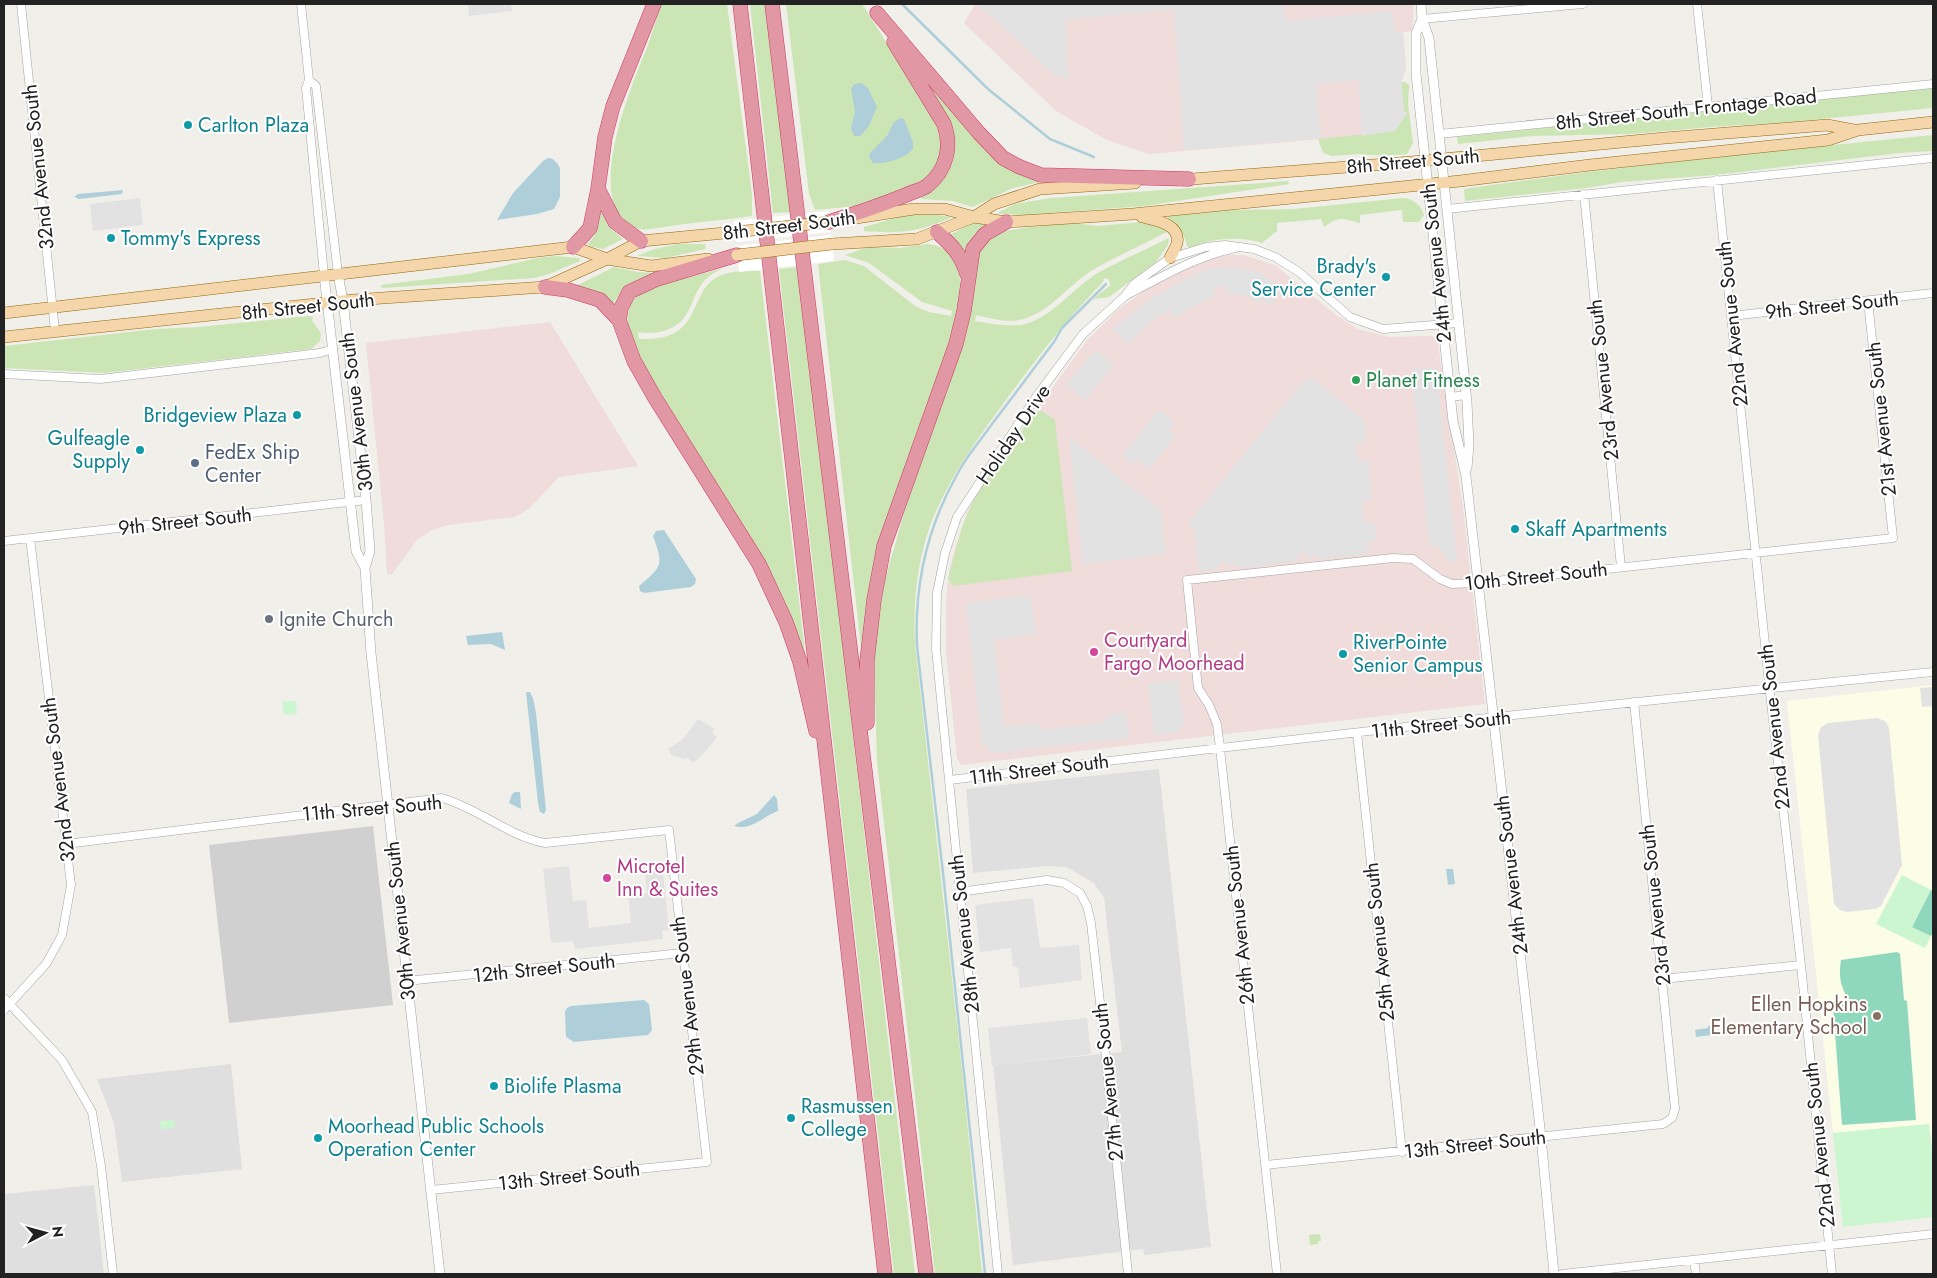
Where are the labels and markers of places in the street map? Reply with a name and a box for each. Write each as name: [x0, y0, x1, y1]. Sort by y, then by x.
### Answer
place label: Carlton Plaza: [198, 111, 309, 140]
marker: Carlton Plaza: [182, 119, 194, 131]
place label: Tommy's Express: [121, 224, 261, 253]
marker: Tommy's Express: [105, 232, 117, 244]
place label: Brady's Service Center: [1251, 252, 1376, 304]
marker: Brady's Service Center: [1380, 271, 1392, 283]
place label: Planet Fitness: [1366, 366, 1480, 395]
marker: Planet Fitness: [1350, 374, 1362, 386]
place label: Bridgeview Plaza: [143, 401, 287, 430]
marker: Bridgeview Plaza: [291, 409, 303, 421]
place label: Gulfeagle Supply: [47, 424, 130, 476]
place label: FedEx Ship Center: [205, 438, 300, 490]
marker: Gulfeagle Supply: [134, 444, 146, 456]
marker: FedEx Ship Center: [189, 457, 201, 469]
place label: Skaff Apartments: [1525, 515, 1667, 544]
marker: Skaff Apartments: [1509, 523, 1521, 535]
place label: Ignite Church: [279, 605, 393, 634]
marker: Ignite Church: [263, 613, 275, 625]
place label: Courtyard Fargo Moorhead: [1104, 626, 1245, 678]
place label: RiverPointe Senior Campus: [1353, 628, 1483, 680]
marker: Courtyard Fargo Moorhead: [1088, 646, 1100, 658]
marker: RiverPointe Senior Campus: [1337, 648, 1349, 660]
place label: Microtel Inn & Suites: [617, 852, 718, 904]
marker: Microtel Inn & Suites: [601, 872, 613, 884]
place label: Ellen Hopkins Elementary School: [1711, 990, 1867, 1042]
marker: Ellen Hopkins Elementary School: [1871, 1010, 1883, 1022]
place label: Biolife Plasma: [504, 1072, 622, 1101]
marker: Biolife Plasma: [488, 1080, 500, 1092]
place label: Rasmussen College: [801, 1092, 893, 1144]
place label: Moorhead Public Schools Operation Center: [328, 1112, 544, 1164]
marker: Rasmussen College: [785, 1112, 797, 1124]
marker: Moorhead Public Schools Operation Center: [312, 1132, 324, 1144]

